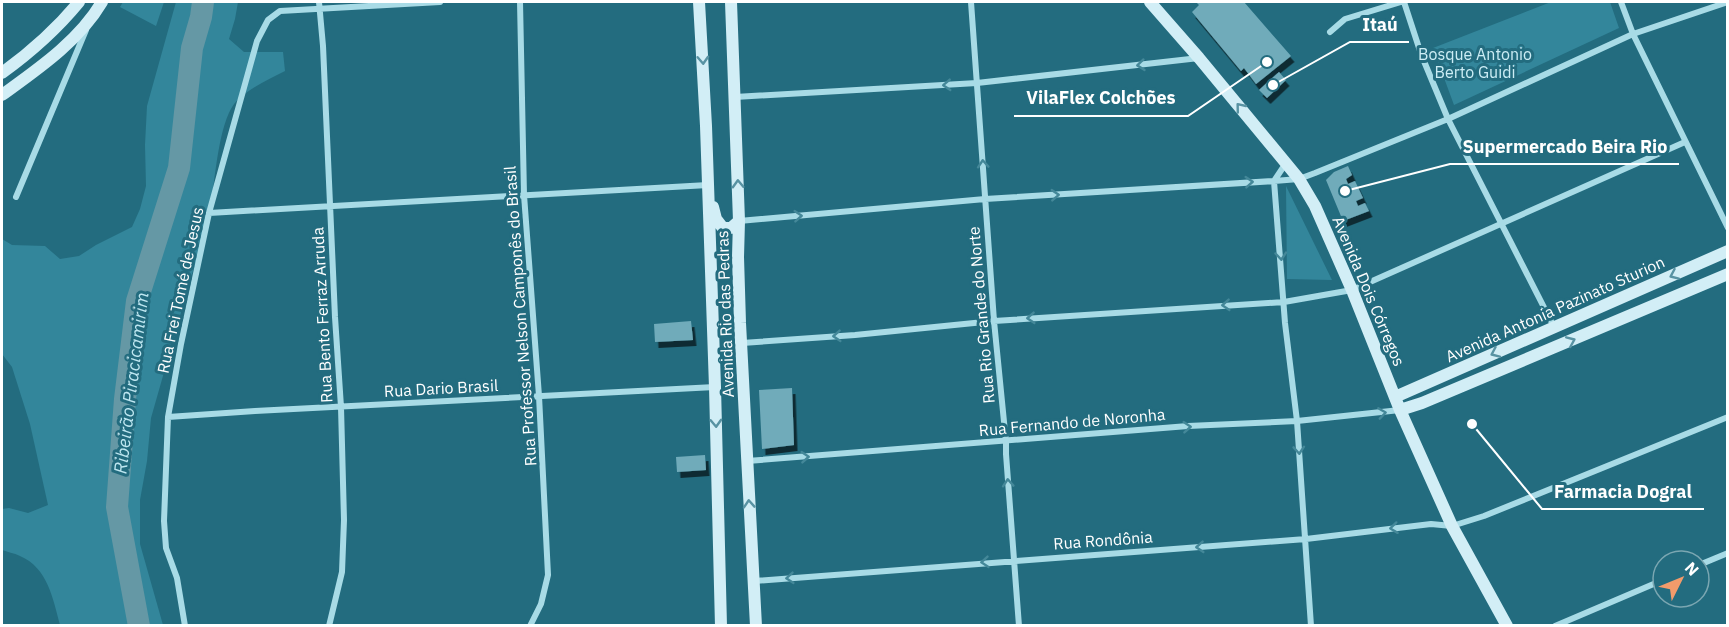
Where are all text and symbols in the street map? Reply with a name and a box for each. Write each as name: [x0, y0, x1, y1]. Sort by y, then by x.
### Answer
callout: Itaú: [1350, 6, 1409, 42]
text: Itaú: [1362, 13, 1398, 36]
park label: Bosque Antonio Berto Guidi: [1418, 44, 1532, 82]
one-way arrow: [696, 55, 709, 64]
one-way arrow: [1137, 58, 1146, 71]
one-way arrow: [943, 79, 952, 92]
callout: VilaFlex Colchões: [1014, 80, 1188, 116]
text: VilaFlex Colchões: [1026, 86, 1176, 109]
one-way arrow: [1236, 103, 1247, 114]
callout: Supermercado Beira Rio: [1450, 128, 1679, 164]
text: Supermercado Beira Rio: [1463, 135, 1667, 158]
one-way arrow: [976, 159, 989, 168]
street label: Rua Professor Nelson Camponês do Brasil: [500, 165, 540, 467]
one-way arrow: [1245, 176, 1254, 189]
one-way arrow: [732, 179, 745, 188]
one-way arrow: [1050, 189, 1059, 202]
street label: Rua Frei Tomé de Jesus: [153, 205, 207, 375]
one-way arrow: [793, 210, 802, 223]
street label: Avenida Dois Córregos: [1328, 213, 1410, 369]
street label: Rua Rio Grande do Norte: [963, 225, 999, 404]
street label: Rua Bento Ferraz Arruda: [307, 226, 337, 403]
street label: Avenida Rio das Pedras: [712, 230, 738, 398]
one-way arrow: [1274, 251, 1287, 260]
street label: Avenida Antonia Pazinato Sturion: [1442, 252, 1668, 366]
one-way arrow: [1669, 267, 1680, 279]
water label: Ribeirão Piracicamirim: [108, 291, 154, 475]
one-way arrow: [1221, 299, 1230, 312]
one-way arrow: [1027, 312, 1036, 325]
one-way arrow: [833, 329, 842, 342]
one-way arrow: [1565, 336, 1576, 348]
one-way arrow: [1491, 346, 1502, 358]
street label: Rua Dario Brasil: [383, 375, 499, 401]
street label: Rua Fernando de Noronha: [978, 404, 1167, 440]
one-way arrow: [1377, 407, 1386, 419]
one-way arrow: [710, 418, 723, 427]
one-way arrow: [1183, 420, 1192, 433]
one-way arrow: [1292, 445, 1305, 455]
one-way arrow: [800, 450, 809, 463]
callout: Farmacia Dogral: [1542, 473, 1704, 509]
one-way arrow: [1002, 479, 1015, 488]
text: Farmacia Dogral: [1554, 480, 1693, 503]
one-way arrow: [743, 500, 756, 509]
one-way arrow: [1390, 521, 1399, 534]
street label: Rua Rondônia: [1053, 527, 1154, 553]
one-way arrow: [1196, 540, 1205, 553]
north arrow: [1651, 549, 1711, 609]
one-way arrow: [980, 555, 989, 568]
text: N: [1681, 558, 1703, 580]
one-way arrow: [786, 571, 795, 584]

